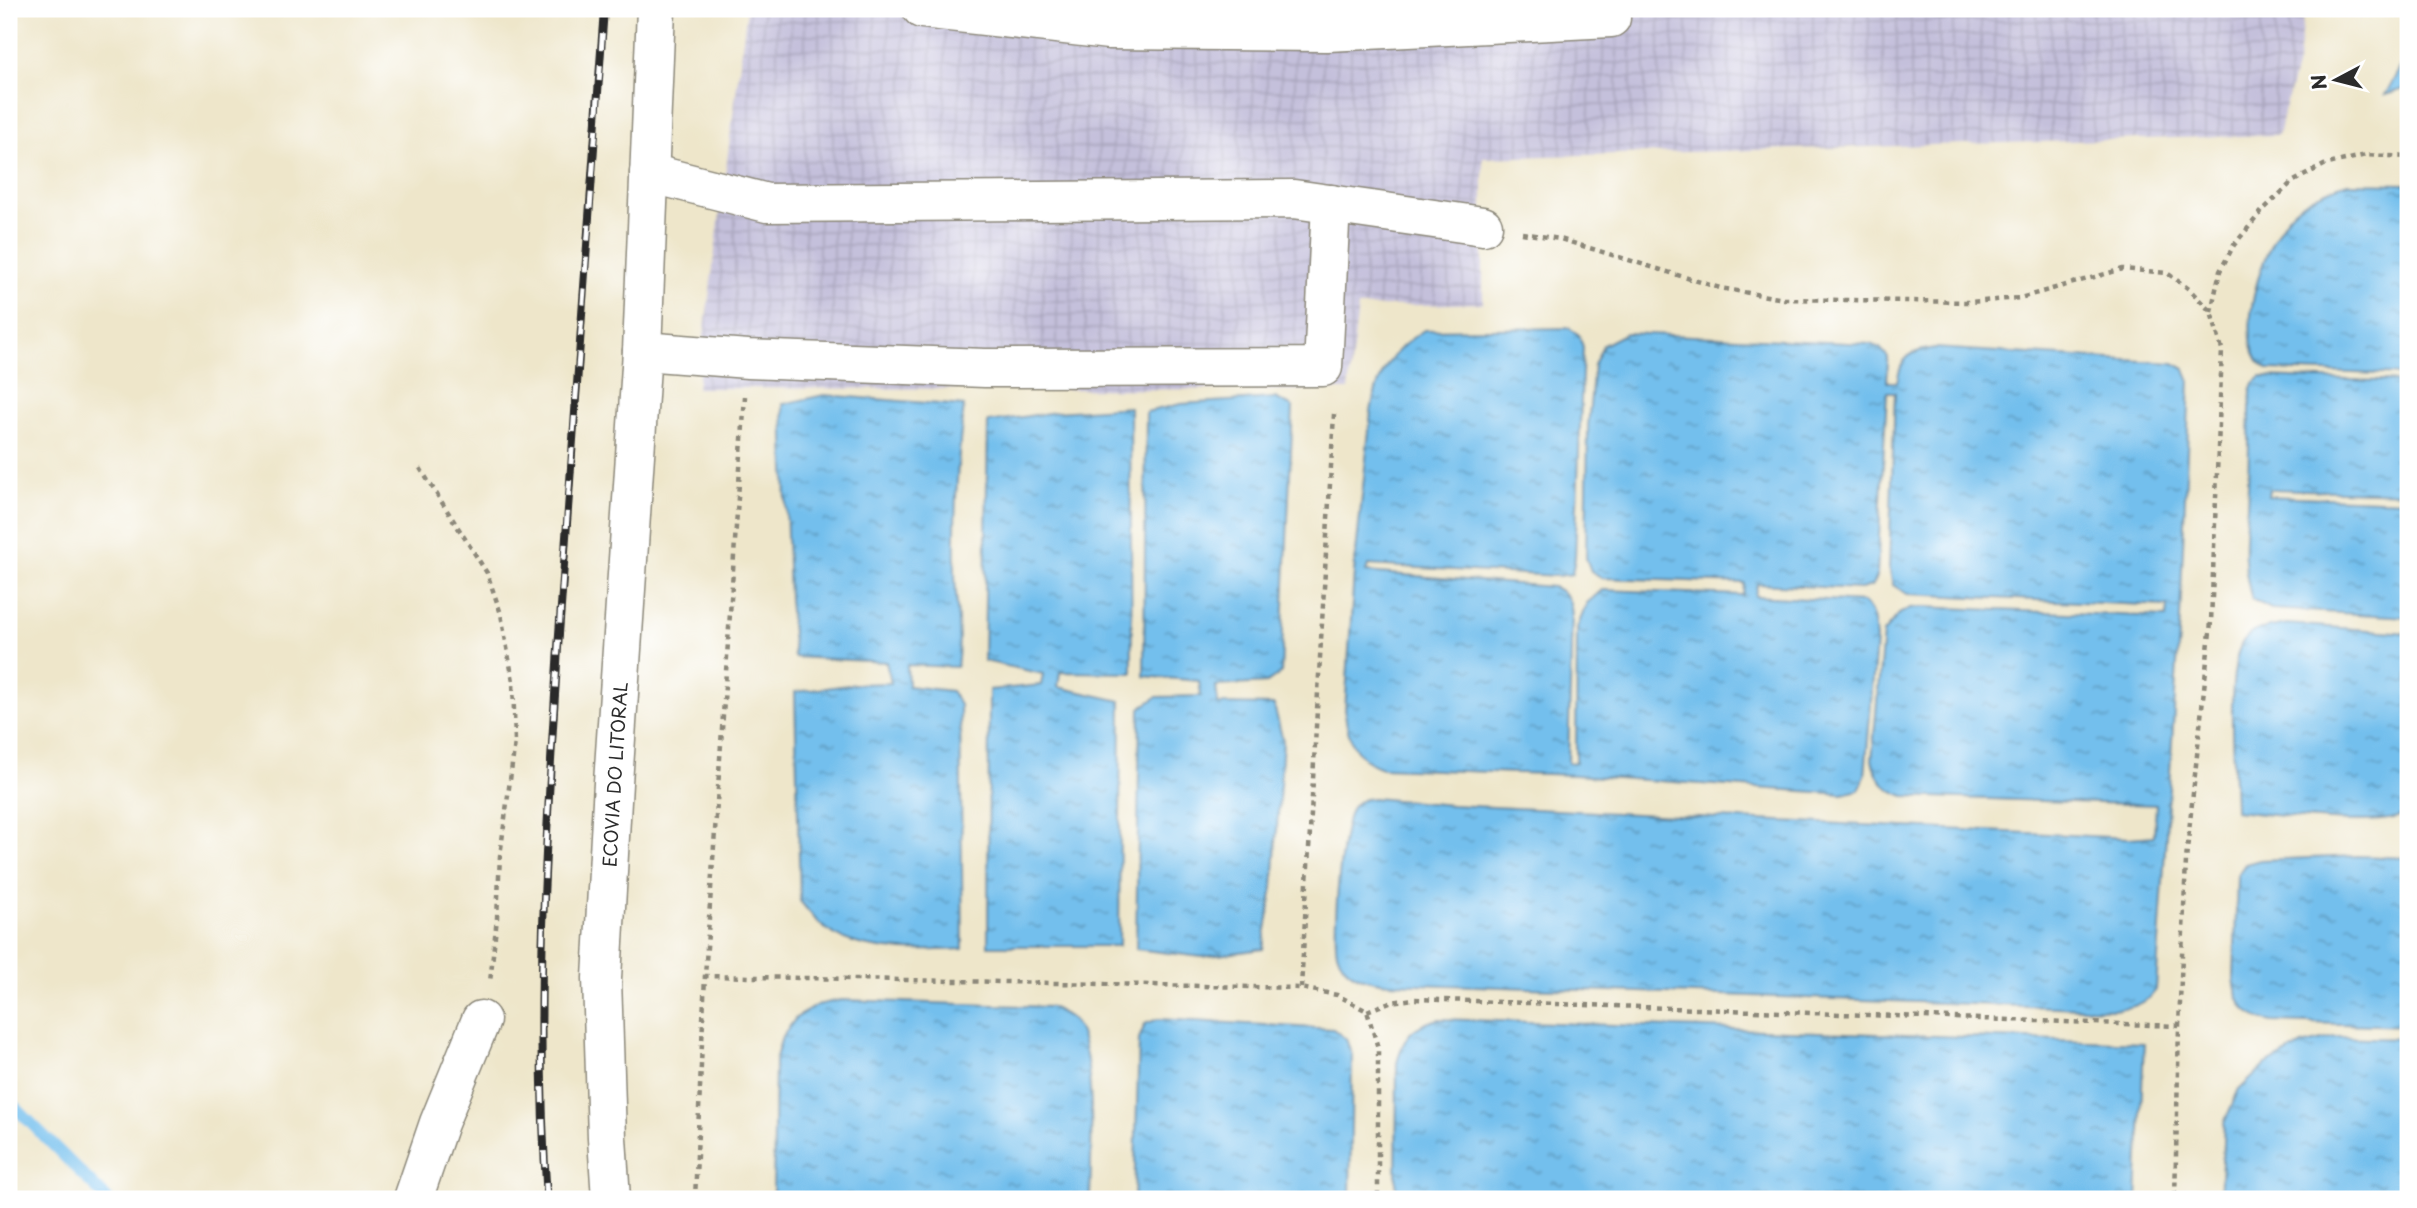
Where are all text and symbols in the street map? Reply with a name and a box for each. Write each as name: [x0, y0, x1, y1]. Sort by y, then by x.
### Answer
north arrow: [2302, 46, 2372, 116]
text: N: [2303, 73, 2333, 91]
street label: ECOVIA DO LITORAL: [595, 681, 633, 868]

